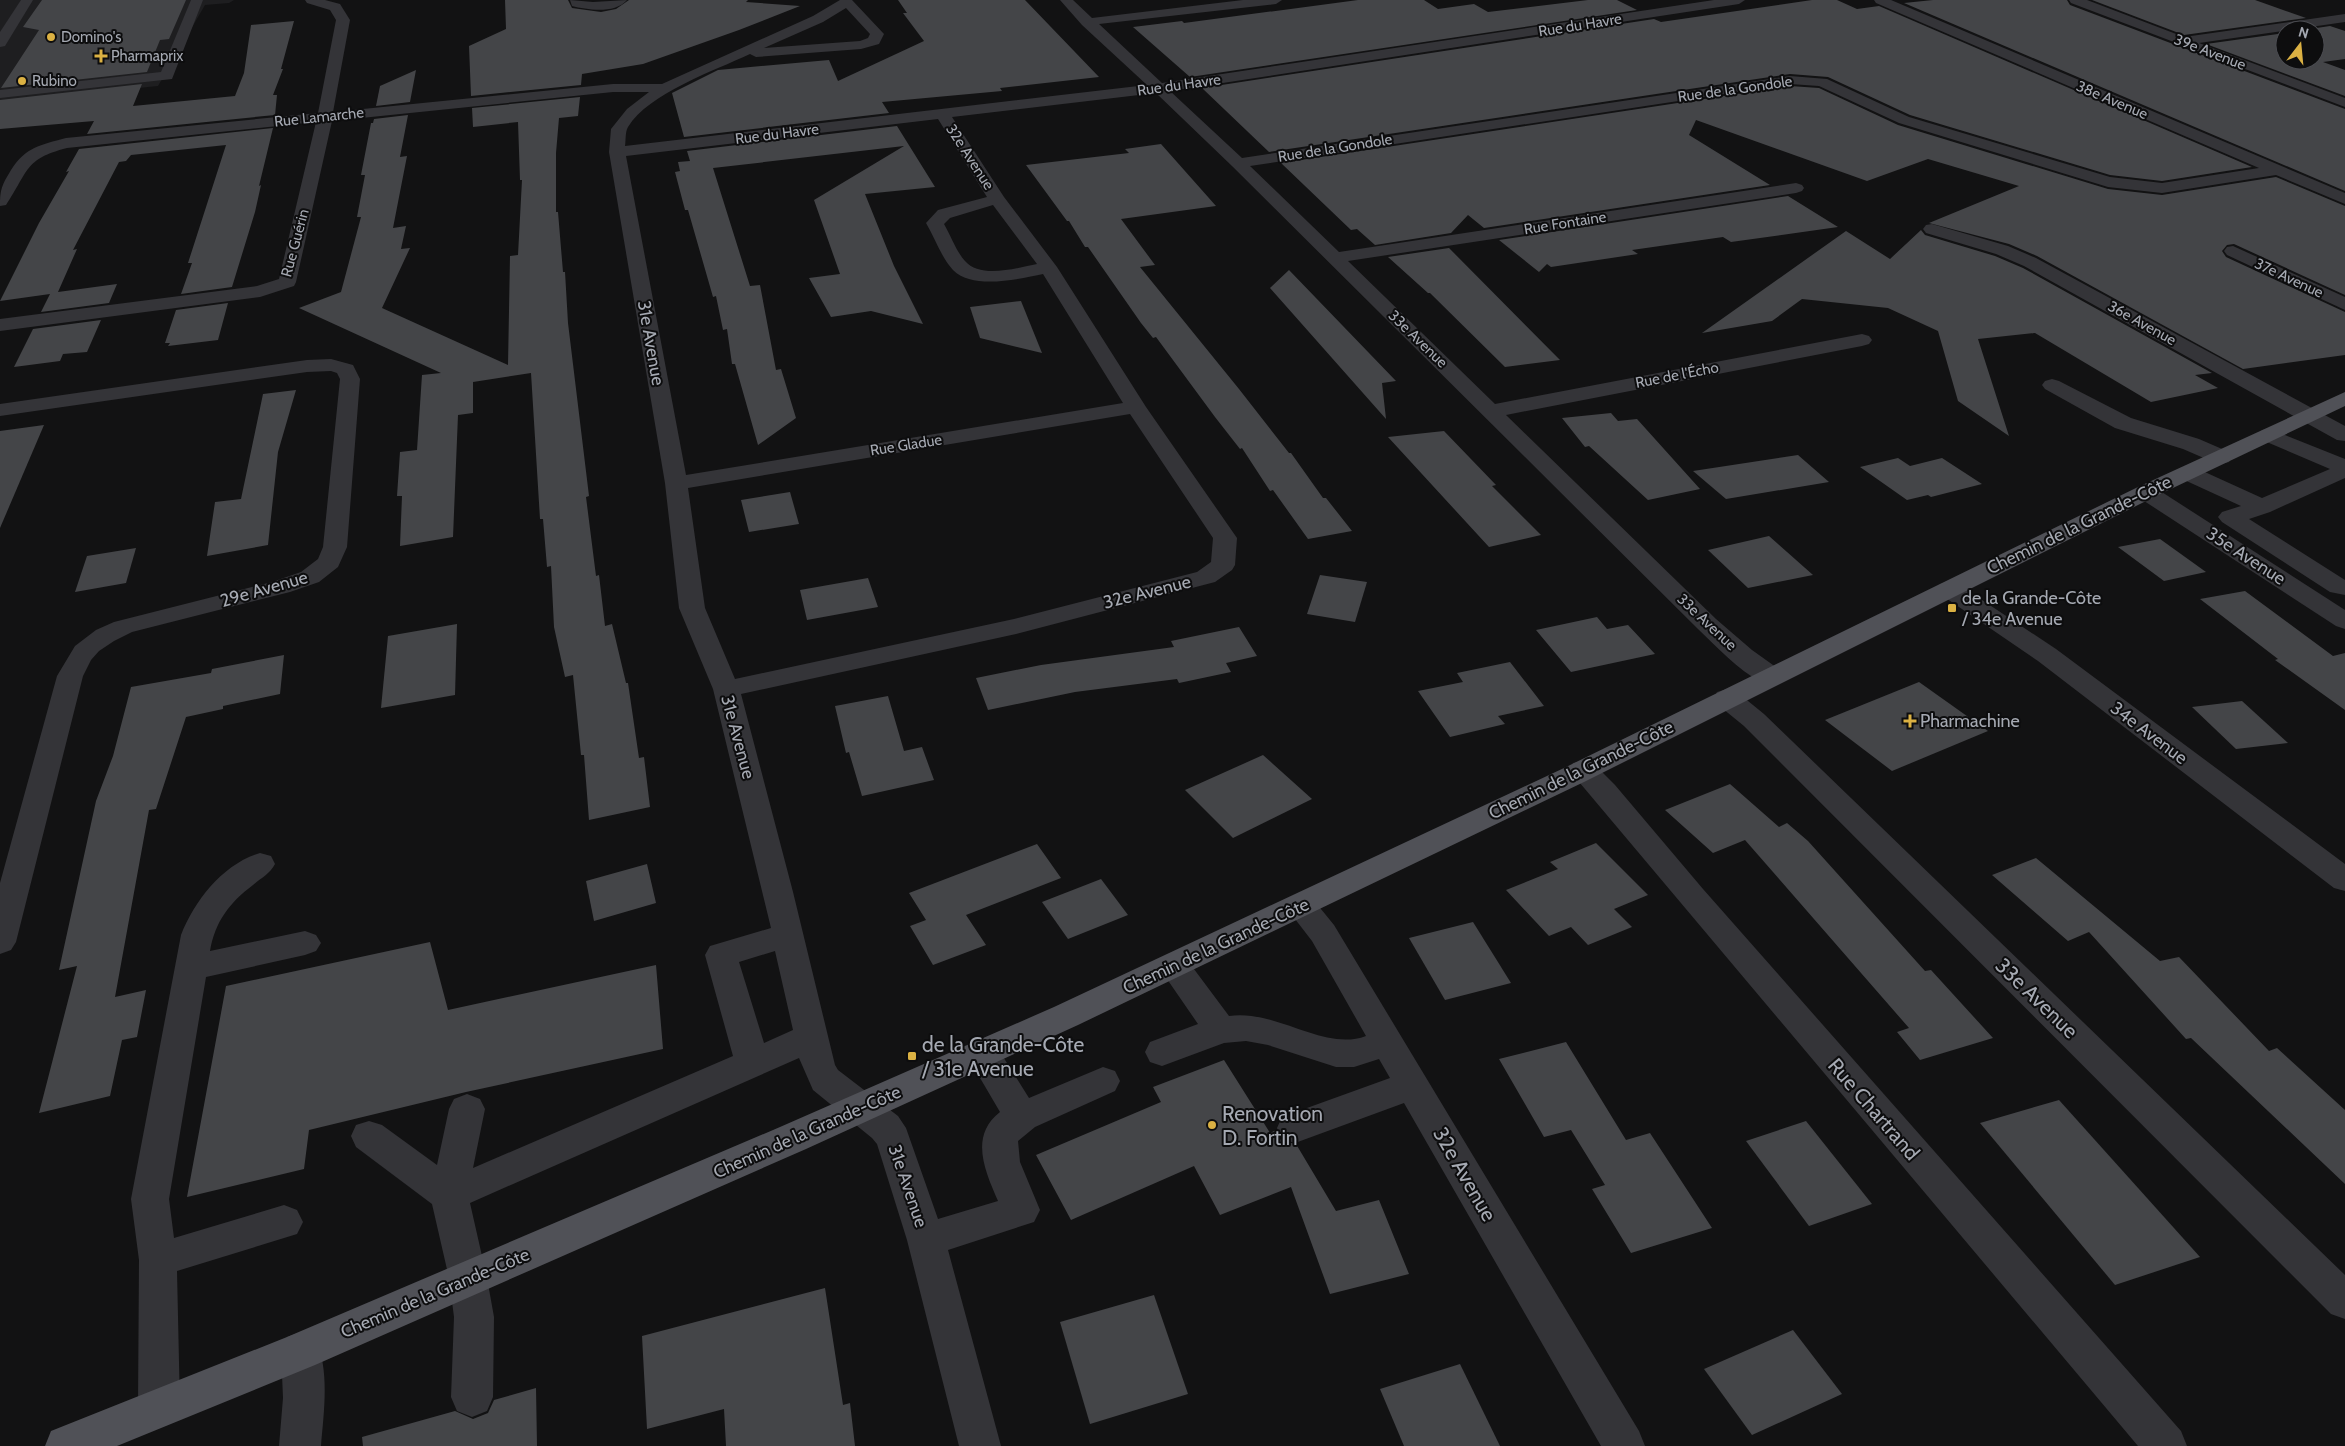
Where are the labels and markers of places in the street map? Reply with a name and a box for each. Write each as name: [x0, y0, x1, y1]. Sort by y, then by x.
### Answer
place label: Domino's: [61, 28, 121, 46]
marker: Domino's: [45, 31, 57, 43]
place label: Pharmaprix: [111, 47, 183, 65]
marker: Pharmaprix: [95, 50, 107, 62]
place label: Rubino: [32, 72, 77, 90]
marker: Rubino: [16, 75, 28, 87]
place label: de la Grande-Côte / 34e Avenue: [1961, 587, 2101, 630]
marker: de la Grande-Côte / 34e Avenue: [1946, 602, 1958, 614]
place label: Pharmachine: [1920, 710, 2020, 732]
marker: Pharmachine: [1904, 715, 1916, 727]
place label: de la Grande-Côte / 31e Avenue: [921, 1032, 1085, 1081]
marker: de la Grande-Côte / 31e Avenue: [906, 1050, 918, 1062]
place label: Renovation D. Fortin: [1222, 1101, 1323, 1150]
marker: Renovation D. Fortin: [1206, 1119, 1218, 1131]

